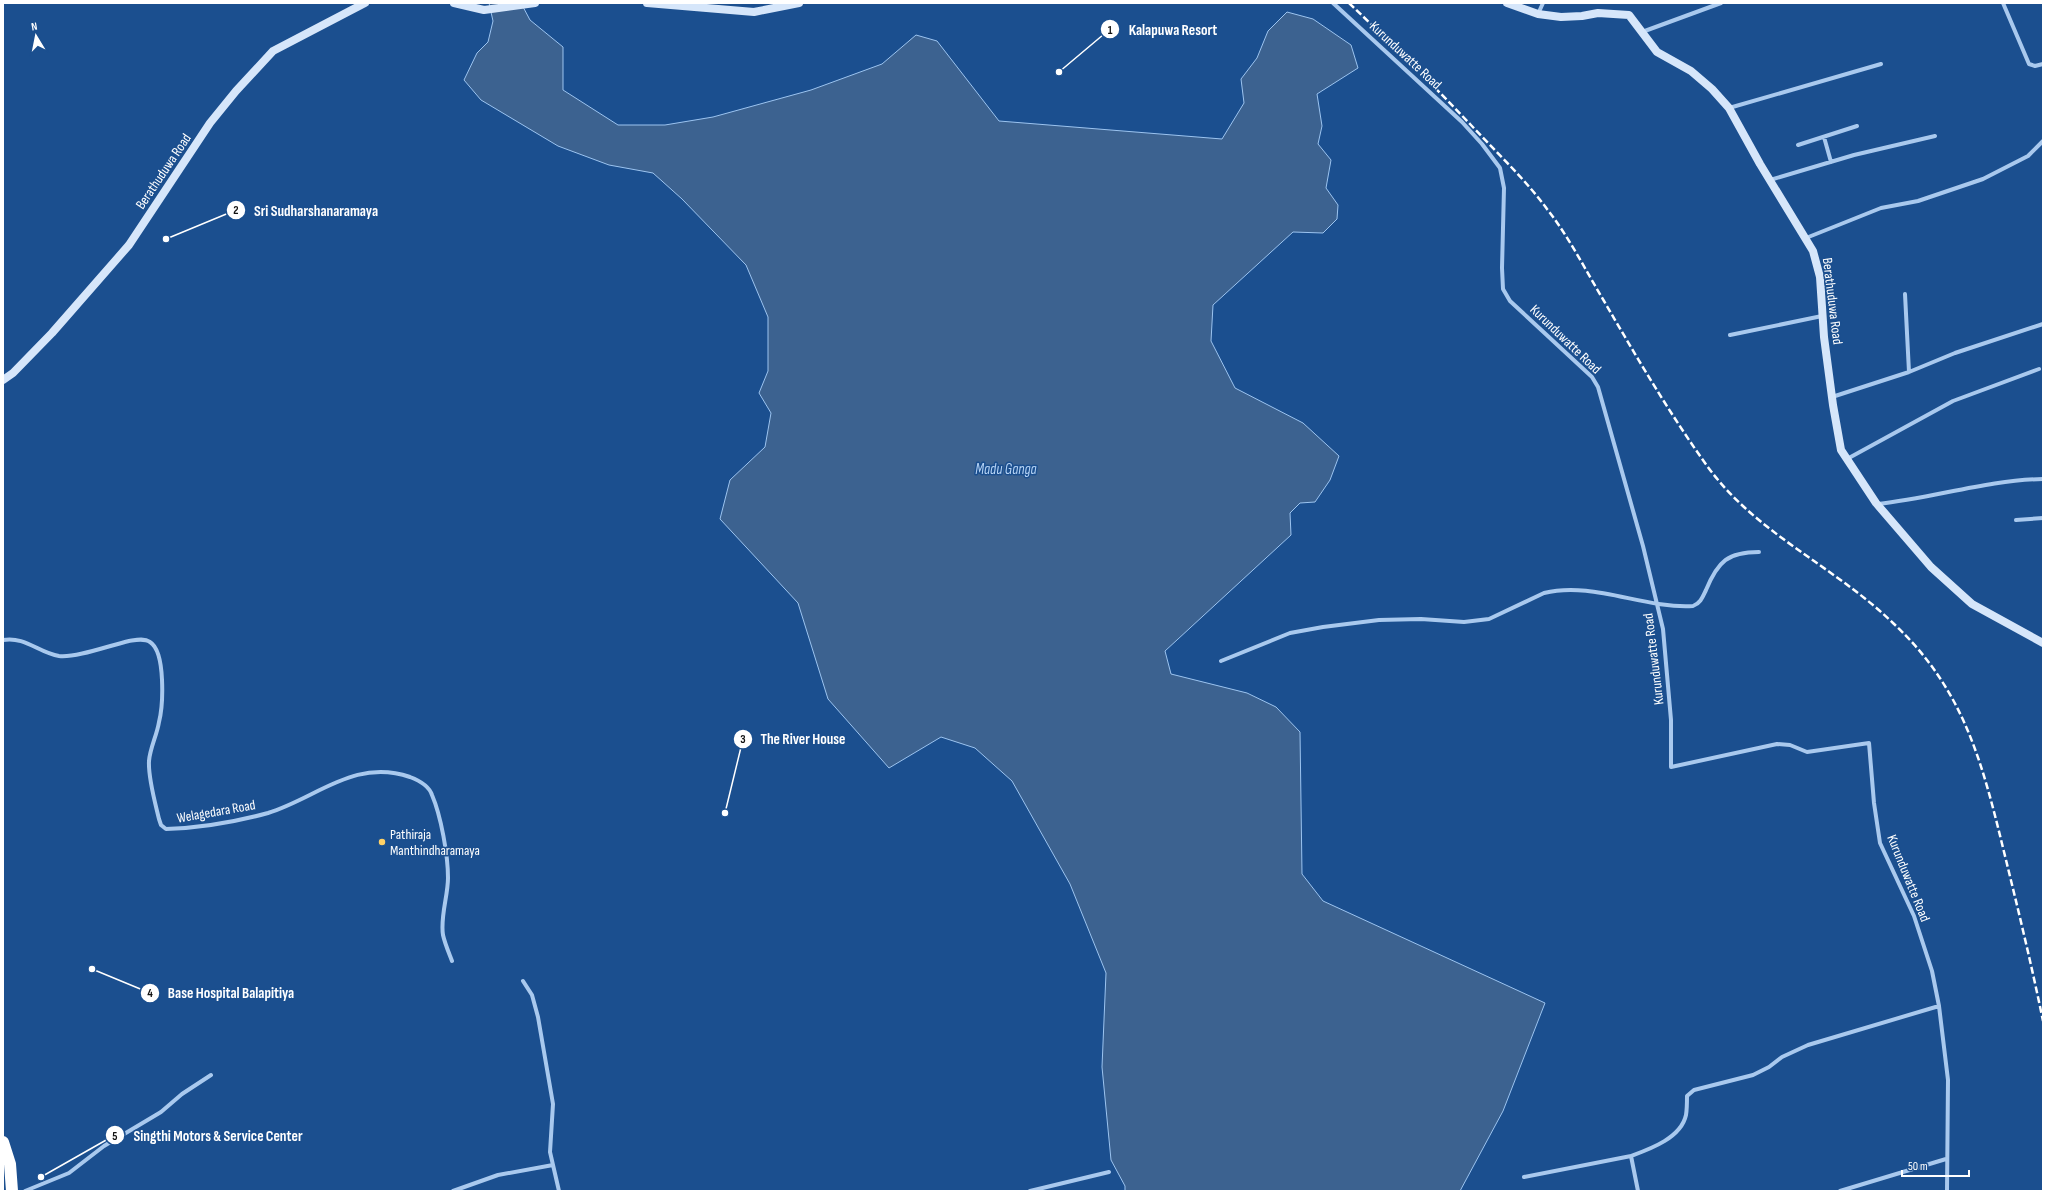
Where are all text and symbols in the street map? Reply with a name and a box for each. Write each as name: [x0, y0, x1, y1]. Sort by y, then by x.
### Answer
north arrow: [16, 16, 56, 56]
callout: Kalapuwa Resort: [1100, 16, 1225, 43]
street label: Kurunduwatte Road: [1366, 18, 1445, 93]
text: N: [30, 20, 38, 34]
text: Kalapuwa Resort: [1129, 21, 1217, 40]
text: 1: [1108, 23, 1113, 38]
street label: Berathuduwa Road: [132, 130, 195, 212]
callout: Sri Sudharshanaramaya: [226, 197, 386, 224]
text: Sri Sudharshanaramaya: [254, 202, 378, 221]
text: 2: [233, 203, 239, 218]
street label: Berathuduwa Road: [1819, 257, 1846, 346]
street label: Kurunduwatte Road: [1527, 301, 1605, 378]
water label: Madu Ganga: [975, 460, 1037, 479]
street label: Kurunduwatte Road: [1639, 612, 1668, 706]
callout: The River House: [733, 725, 854, 752]
text: The River House: [760, 730, 846, 749]
text: 3: [740, 732, 746, 747]
street label: Welagedara Road: [175, 796, 257, 827]
place label: Pathiraja Manthindharamaya: [390, 826, 480, 859]
street label: Kurunduwatte Road: [1883, 832, 1934, 924]
marker: Pathiraja Manthindharamaya: [377, 837, 387, 847]
callout: Base Hospital Balapitiya: [140, 979, 302, 1006]
text: Base Hospital Balapitiya: [168, 984, 294, 1003]
text: 4: [147, 986, 153, 1001]
callout: Singthi Motors & Service Center: [105, 1122, 310, 1149]
text: Singthi Motors & Service Center: [133, 1127, 303, 1146]
text: 5: [112, 1129, 118, 1144]
scale bar: [1902, 1152, 1969, 1178]
text: 50 m: [1908, 1159, 1928, 1174]

